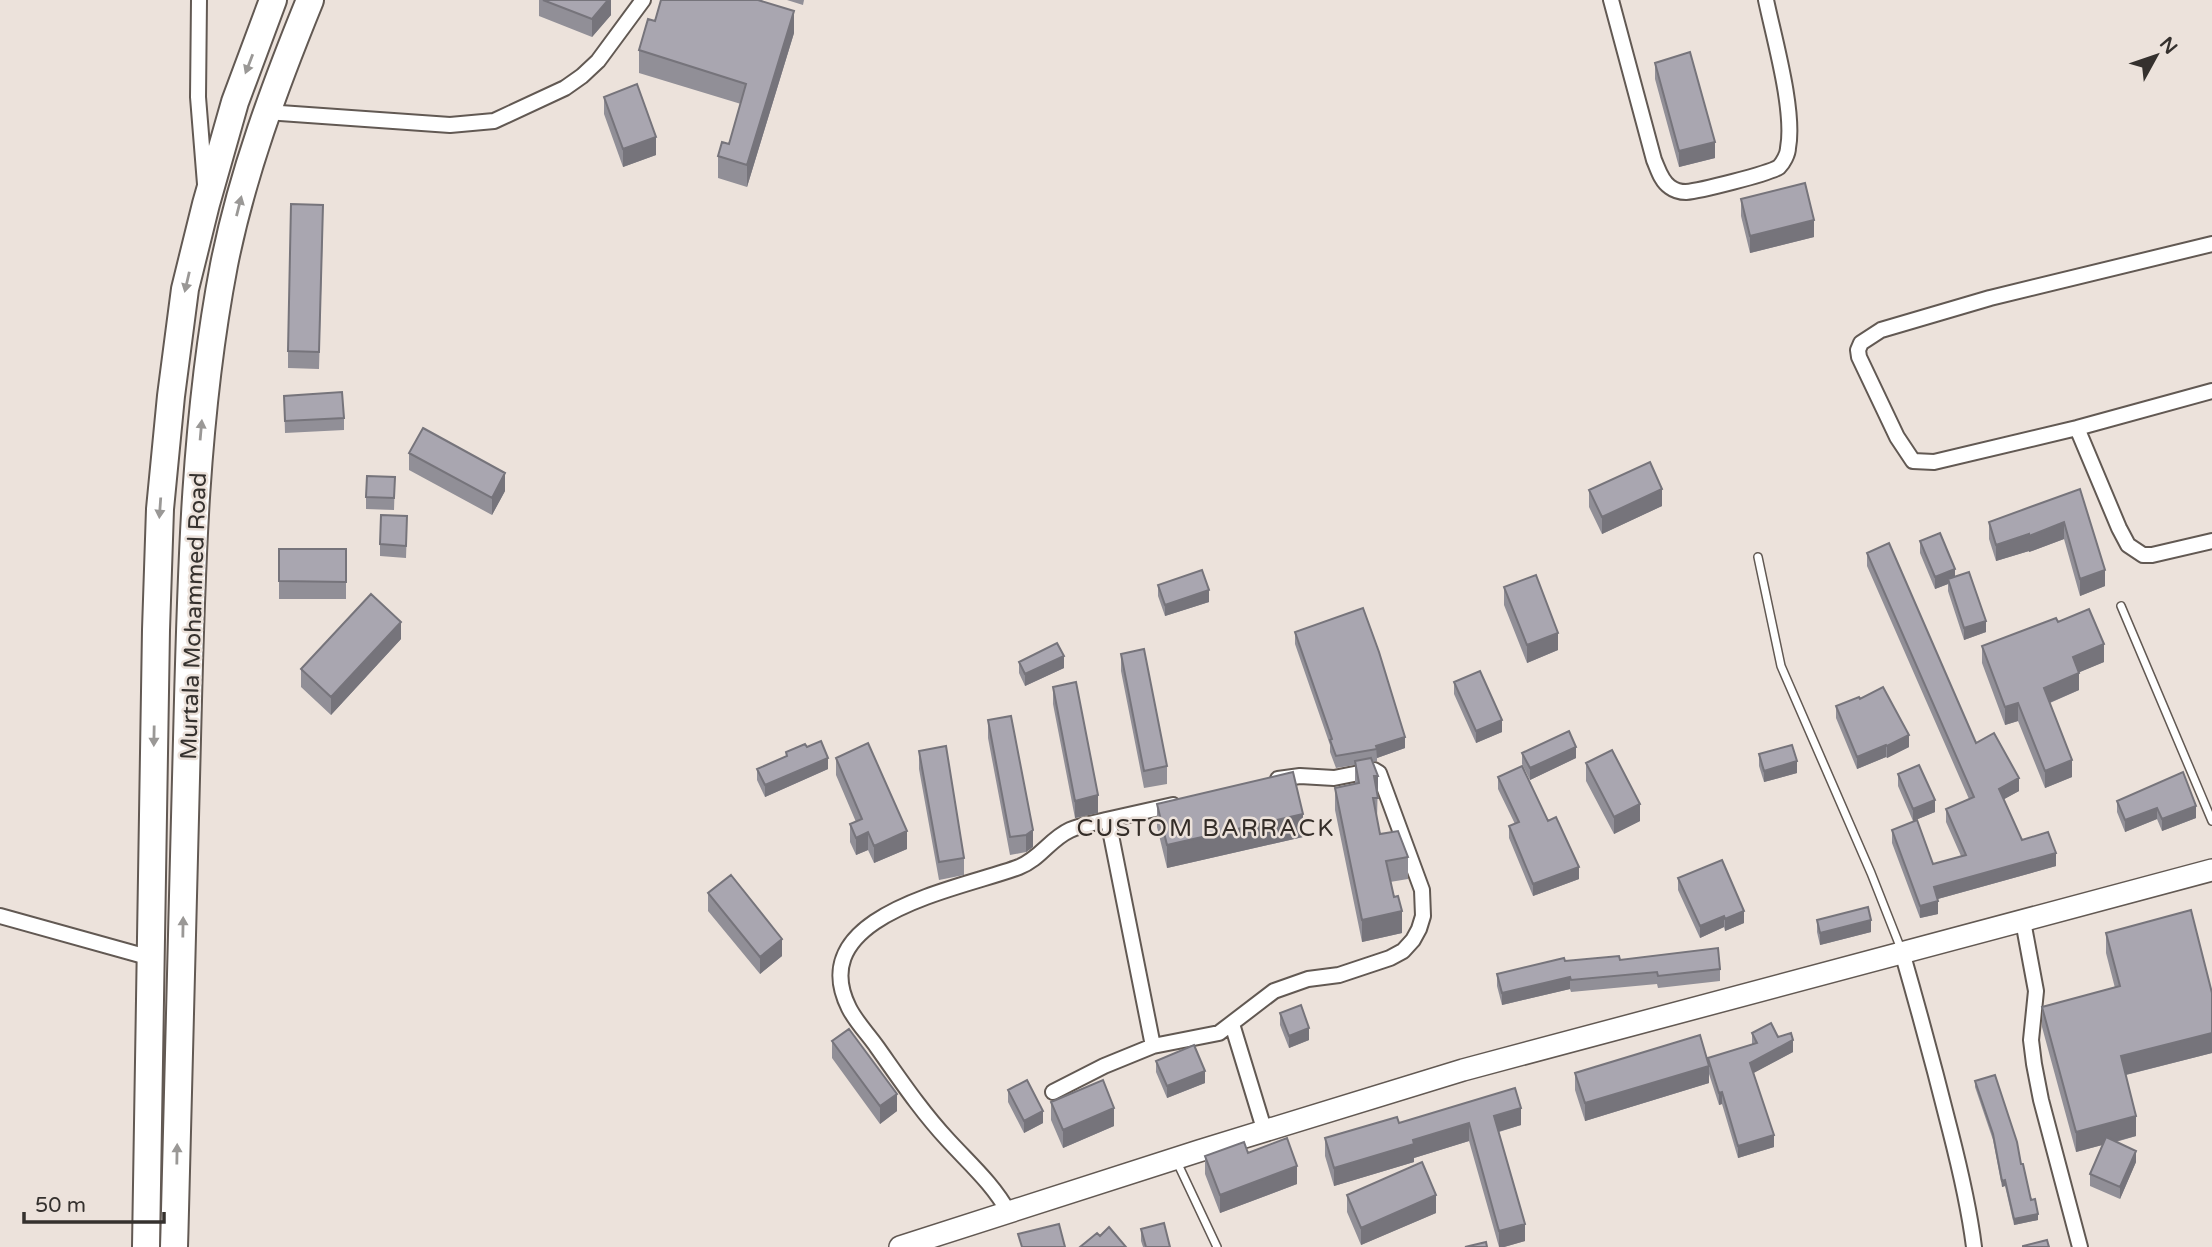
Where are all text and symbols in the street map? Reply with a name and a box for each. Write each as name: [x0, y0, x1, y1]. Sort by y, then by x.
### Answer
north arrow: [2121, 21, 2191, 91]
text: N: [2155, 33, 2182, 59]
one-way arrow: [243, 53, 254, 74]
one-way arrow: [234, 195, 245, 217]
one-way arrow: [181, 271, 192, 293]
one-way arrow: [196, 419, 207, 441]
street label: Murtala Mohammed Road: [175, 472, 213, 760]
one-way arrow: [154, 497, 165, 519]
one-way arrow: [149, 725, 160, 747]
district label: CUSTOM BARRACK: [1077, 814, 1335, 843]
one-way arrow: [177, 916, 188, 938]
one-way arrow: [171, 1143, 182, 1165]
scale bar: [24, 1180, 164, 1224]
text: 50 m: [35, 1193, 86, 1218]

